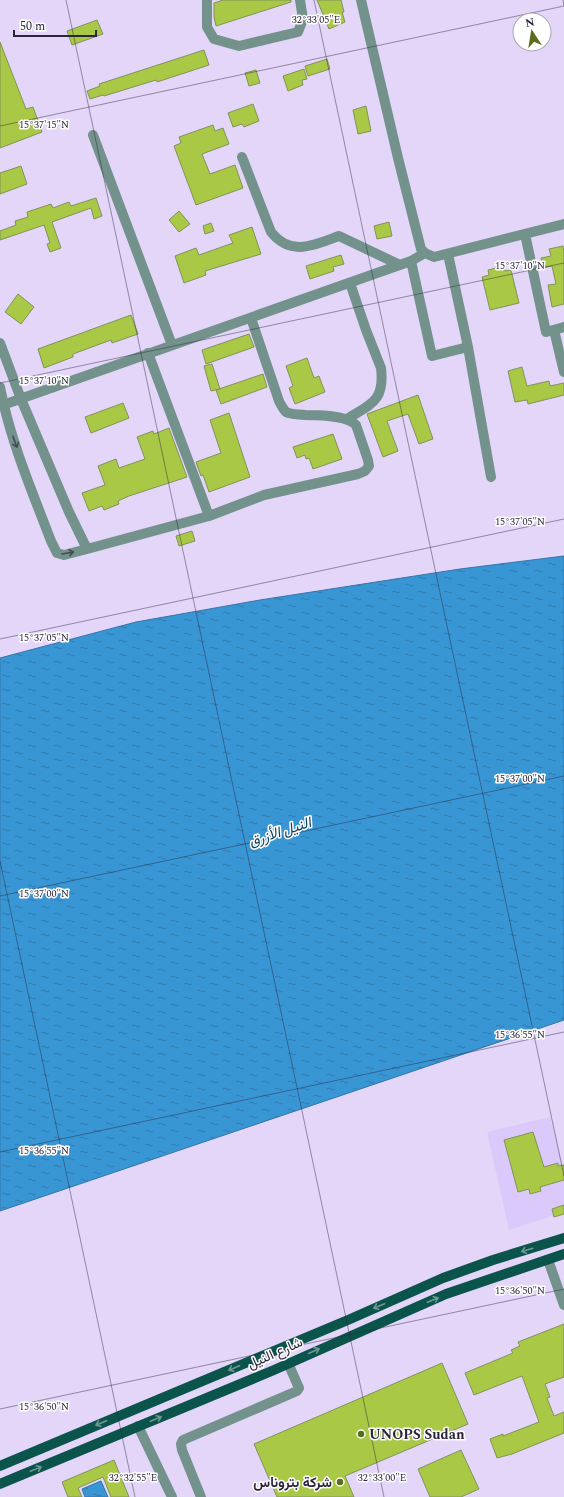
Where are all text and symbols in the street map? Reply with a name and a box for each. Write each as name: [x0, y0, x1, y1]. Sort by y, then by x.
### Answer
scale bar: [14, 12, 96, 38]
text: 32°33'05"E: [292, 12, 340, 28]
north arrow: [512, 12, 552, 52]
text: N: [524, 13, 536, 32]
text: 50 m: [20, 17, 45, 36]
text: 15°37'15"N: [19, 117, 69, 133]
text: 15°37'10"N: [495, 258, 545, 274]
text: 15°37'10"N: [19, 373, 69, 389]
one-way arrow: [11, 436, 19, 448]
text: 15°37'05"N: [495, 514, 545, 530]
one-way arrow: [61, 549, 74, 557]
text: 15°37'05"N: [19, 630, 69, 646]
text: 15°37'00"N: [495, 771, 545, 787]
water label: النيل الأزرق: [246, 811, 316, 853]
text: 15°37'00"N: [19, 886, 69, 902]
text: 15°36'55"N: [495, 1027, 545, 1043]
text: 15°36'55"N: [19, 1143, 69, 1159]
one-way arrow: [520, 1247, 533, 1254]
text: 15°36'50"N: [495, 1283, 545, 1299]
one-way arrow: [427, 1295, 439, 1303]
one-way arrow: [374, 1303, 386, 1311]
street label: شارع النيل: [244, 1331, 306, 1375]
one-way arrow: [308, 1347, 320, 1355]
one-way arrow: [228, 1364, 240, 1372]
text: 15°36'50"N: [19, 1399, 69, 1415]
one-way arrow: [149, 1414, 161, 1422]
one-way arrow: [95, 1420, 107, 1428]
place label: UNOPS Sudan: [369, 1424, 465, 1445]
marker: UNOPS Sudan: [356, 1429, 366, 1439]
one-way arrow: [30, 1465, 42, 1473]
text: 32°32'55"E: [109, 1470, 157, 1486]
text: 32°33'00"E: [358, 1470, 406, 1486]
place label: شركة بتروناس: [253, 1472, 332, 1493]
marker: شركة بتروناس: [335, 1477, 345, 1487]

